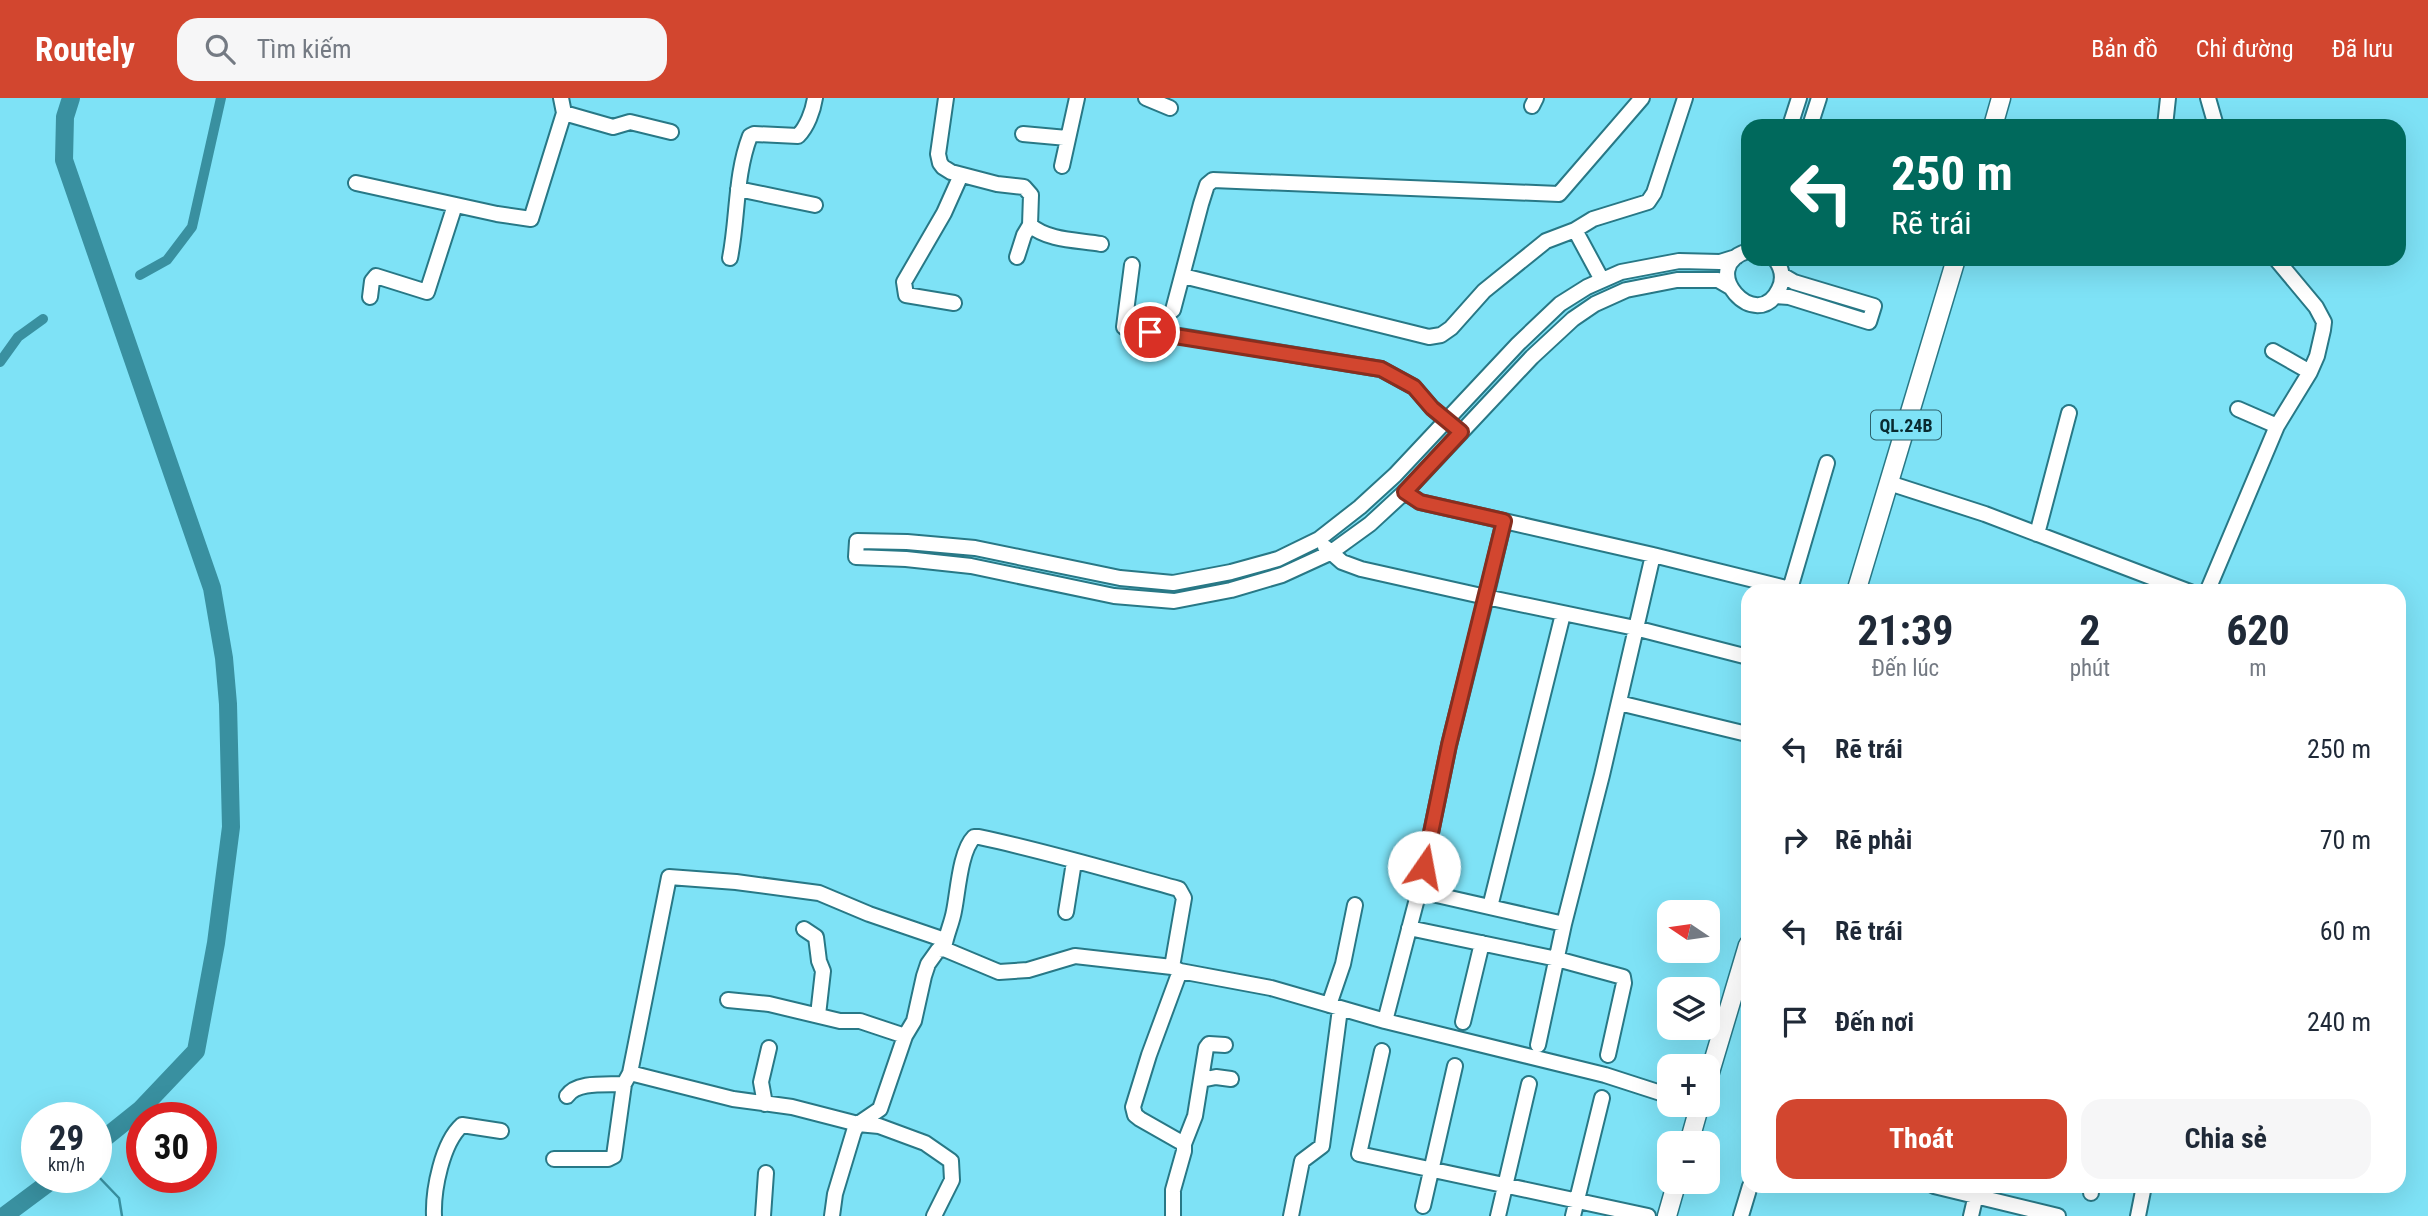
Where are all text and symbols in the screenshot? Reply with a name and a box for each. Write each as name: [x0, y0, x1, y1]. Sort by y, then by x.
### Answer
search box: [177, 18, 667, 81]
text: Routely: [35, 30, 135, 69]
icon: search: [201, 30, 239, 68]
text: Tìm kiếm: [257, 34, 351, 64]
text: Bản đồ: [2091, 35, 2158, 63]
text: Chỉ đường: [2196, 35, 2294, 63]
text: Đã lưu: [2332, 35, 2393, 63]
text: 250 m: [1891, 145, 2013, 202]
icon: left: [1776, 147, 1867, 238]
text: Rẽ trái: [1891, 204, 1972, 242]
pin: [1120, 302, 1180, 362]
icon: arrive: [1131, 313, 1169, 351]
road number: QL.24B: [1871, 410, 1941, 440]
text: 21:39: [1857, 606, 1954, 655]
text: 2: [2079, 606, 2100, 655]
text: 620: [2226, 606, 2290, 655]
text: Đến lúc: [1871, 655, 1939, 682]
text: phút: [2070, 655, 2110, 682]
text: m: [2249, 655, 2267, 682]
icon: left: [1776, 730, 1814, 768]
text: Rẽ trái: [1835, 734, 1903, 764]
text: 250 m: [2307, 734, 2371, 764]
icon: right: [1776, 821, 1814, 859]
text: Rẽ phải: [1835, 825, 1912, 855]
text: 70 m: [2320, 825, 2371, 855]
position arrow: [1387, 830, 1461, 904]
north arrow: [1657, 900, 1720, 962]
map controls: [1657, 900, 1720, 1194]
icon: left: [1776, 912, 1814, 950]
text: Rẽ trái: [1835, 916, 1903, 946]
text: 60 m: [2320, 916, 2371, 946]
button: layers: [1657, 977, 1720, 1040]
icon: arrive: [1776, 1003, 1814, 1041]
text: Đến nơi: [1835, 1007, 1914, 1037]
text: 240 m: [2307, 1007, 2371, 1037]
button: +: [1657, 1054, 1720, 1117]
button: Thoát: [1776, 1099, 2067, 1179]
button: Chia sẻ: [2081, 1099, 2371, 1179]
speed limit sign: 30: [126, 1102, 217, 1193]
text: 29: [49, 1118, 84, 1159]
button: −: [1657, 1131, 1720, 1194]
text: km/h: [48, 1154, 85, 1175]

